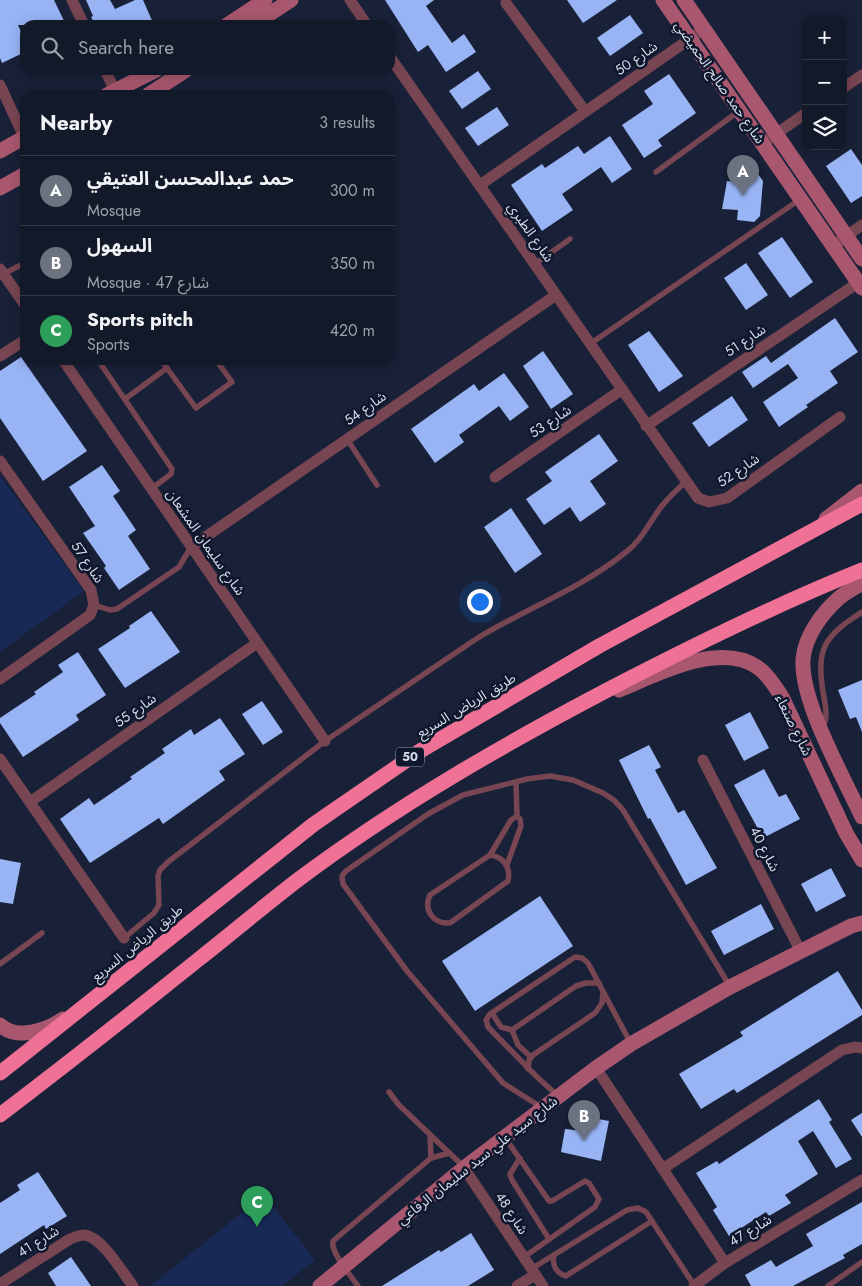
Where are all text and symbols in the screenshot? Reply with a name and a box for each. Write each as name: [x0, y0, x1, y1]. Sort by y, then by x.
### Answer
map controls: [802, 15, 847, 150]
button: +: [802, 15, 847, 60]
street label: شارع حمد صالح الحميضي: [669, 16, 770, 148]
search box: [20, 20, 395, 75]
icon: search: [38, 34, 66, 62]
text: Search here: [78, 34, 174, 61]
street label: شارع 50: [611, 36, 662, 81]
button: −: [802, 60, 847, 105]
button: layers: [802, 105, 847, 150]
text: Nearby: [40, 108, 112, 138]
text: 3 results: [319, 111, 375, 134]
pin: A: [727, 155, 759, 196]
text: حمد عبدالمحسن العتيقي: [87, 165, 294, 192]
text: A: [50, 179, 62, 202]
text: 300 m: [330, 179, 375, 202]
street label: شارع الطبري: [502, 198, 559, 267]
text: Mosque: [87, 199, 141, 222]
text: السهول: [87, 232, 152, 259]
text: B: [51, 252, 61, 275]
text: 350 m: [330, 252, 375, 275]
text: Mosque · شارع 47: [87, 271, 209, 294]
text: Sports pitch: [87, 306, 193, 333]
text: C: [50, 319, 62, 342]
text: 420 m: [330, 319, 375, 342]
street label: شارع 51: [720, 319, 770, 362]
text: Sports: [87, 333, 129, 356]
street label: شارع 54: [340, 386, 391, 431]
street label: شارع 53: [525, 400, 576, 443]
street label: شارع 52: [713, 448, 764, 492]
street label: شارع سليمان المشعان: [161, 485, 250, 600]
street label: شارع 57: [66, 537, 109, 588]
your location: [467, 589, 493, 615]
street label: طريق الرياض السريع: [413, 667, 520, 743]
street label: شارع 55: [110, 688, 161, 733]
street label: شارع صنعاء: [770, 691, 817, 760]
road number: 50: [396, 748, 424, 766]
street label: شارع 40: [744, 823, 785, 875]
street label: طريق الرياض السريع: [87, 900, 188, 987]
street label: شارع سيد علي سيد سليمان الرفاعي: [392, 1091, 562, 1230]
pin: B: [568, 1100, 600, 1141]
pin: C: [241, 1186, 273, 1227]
street label: شارع 48: [490, 1188, 533, 1239]
street label: شارع 47: [725, 1209, 776, 1252]
street label: شارع 41: [13, 1220, 63, 1263]

